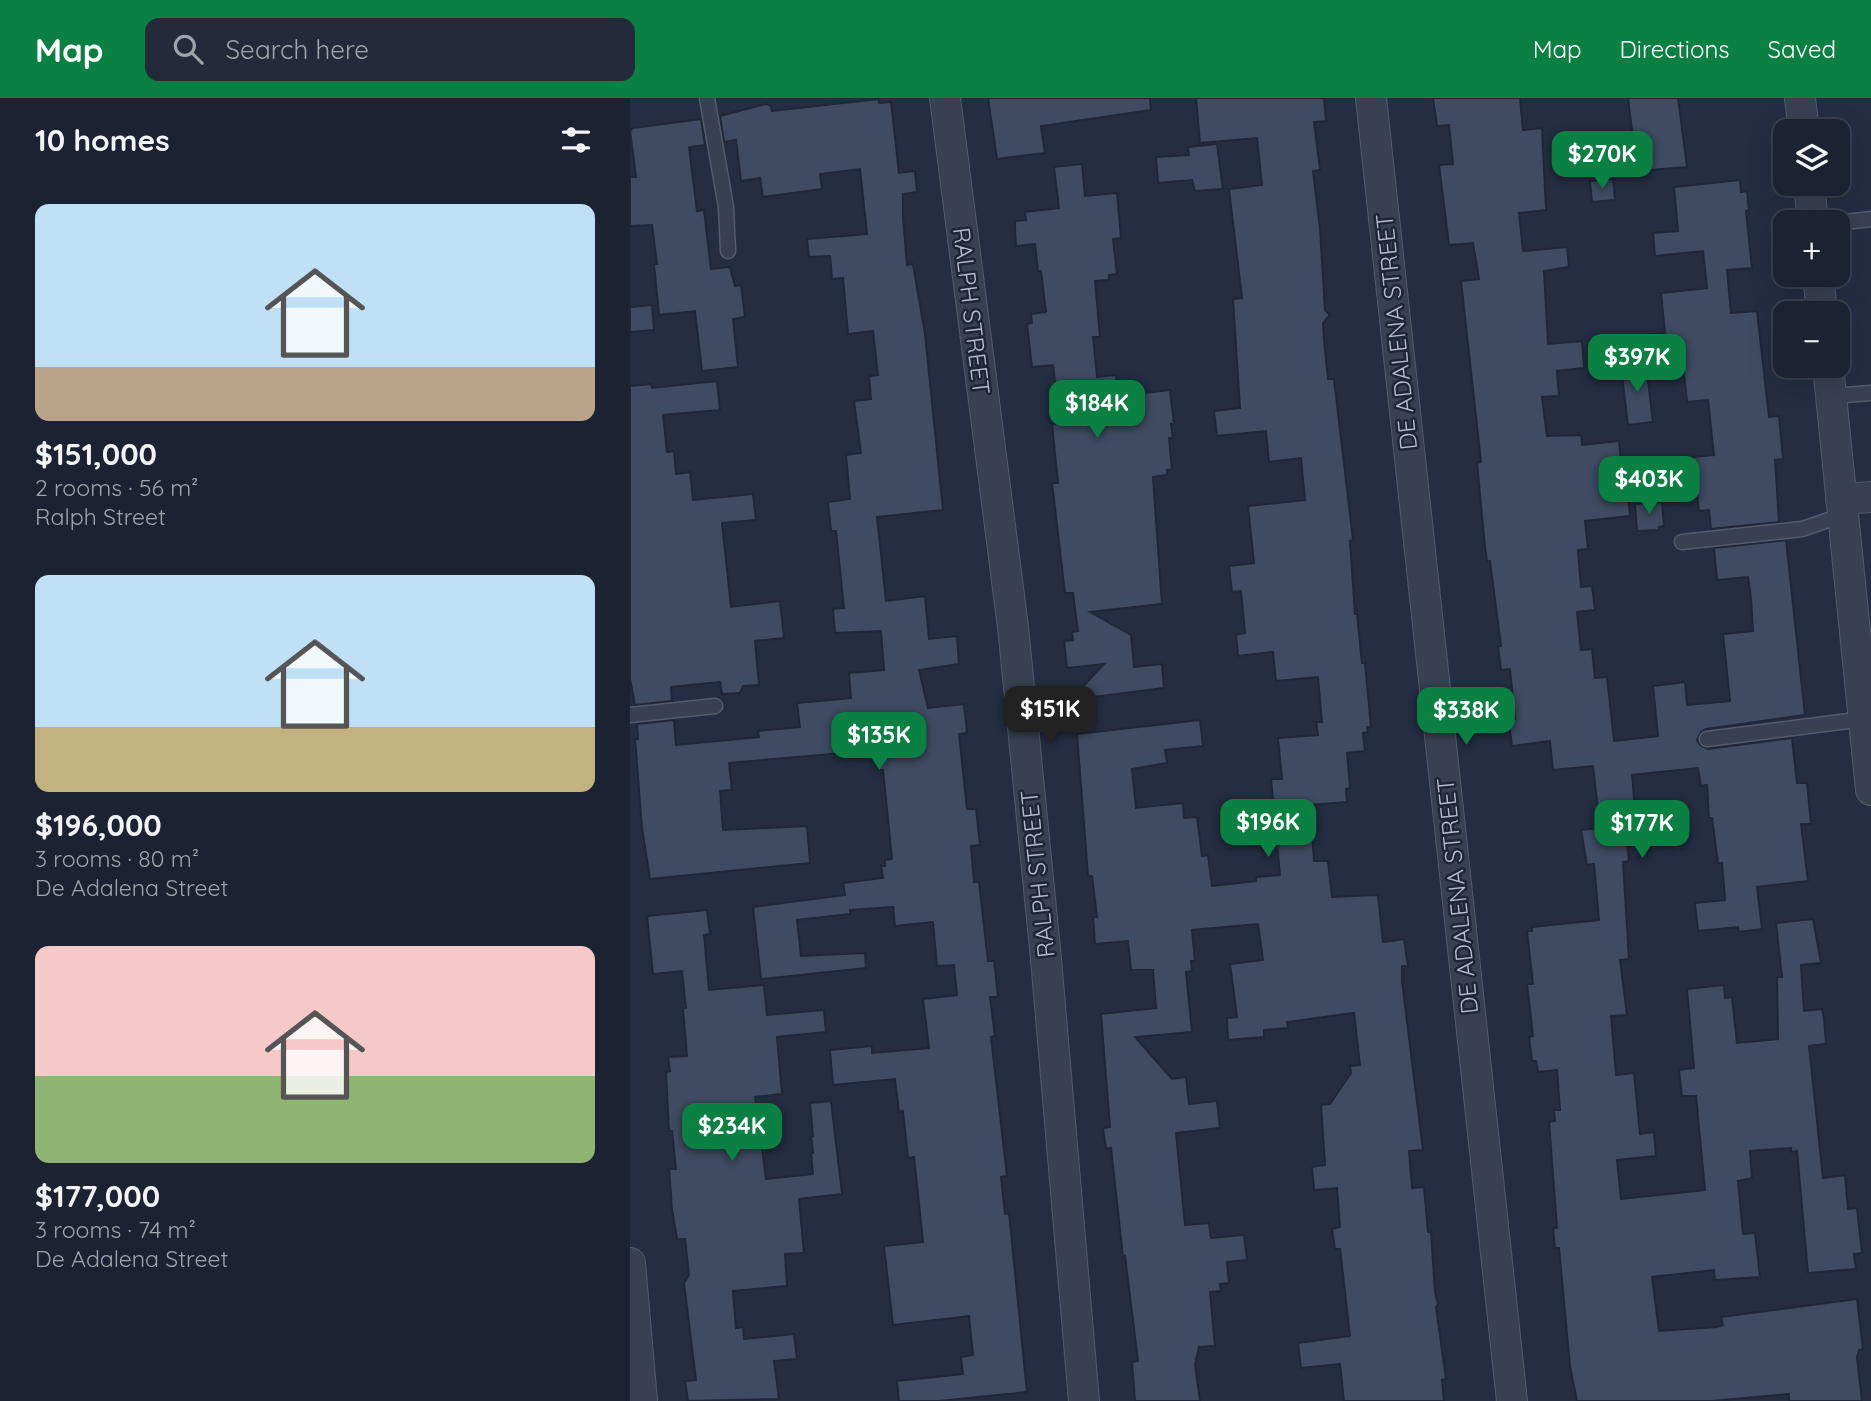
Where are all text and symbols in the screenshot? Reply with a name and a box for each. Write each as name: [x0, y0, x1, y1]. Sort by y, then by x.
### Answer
search box: [145, 18, 635, 81]
text: Map: [35, 29, 103, 70]
icon: search: [169, 30, 207, 68]
text: Search here: [225, 33, 369, 66]
text: Map: [1533, 34, 1582, 64]
text: Directions: [1620, 34, 1730, 64]
text: Saved: [1768, 34, 1836, 64]
map controls: [1773, 119, 1850, 378]
button: layers: [1773, 119, 1850, 196]
text: 10 homes: [35, 121, 170, 159]
icon: filters: [557, 121, 595, 159]
pin: $270K: [1553, 132, 1651, 191]
text: $270K: [1568, 139, 1636, 168]
button: +: [1773, 210, 1850, 287]
street label: DE ADALENA STREET: [1369, 212, 1423, 452]
street label: RALPH STREET: [947, 226, 997, 396]
icon: home: [252, 250, 378, 376]
button: −: [1773, 301, 1850, 378]
pin: $397K: [1588, 334, 1686, 394]
text: $397K: [1604, 342, 1670, 371]
pin: $184K: [1048, 380, 1146, 440]
text: $184K: [1065, 388, 1129, 417]
text: $151,000: [35, 435, 157, 473]
pin: $403K: [1600, 456, 1698, 516]
text: $403K: [1615, 464, 1683, 493]
text: 2 rooms · 56 m²: [35, 473, 198, 502]
text: Ralph Street: [35, 502, 166, 531]
icon: home: [252, 621, 378, 747]
pin: $151K: [1001, 686, 1099, 746]
pin: $338K: [1417, 688, 1515, 747]
text: $151K: [1020, 694, 1080, 723]
text: $338K: [1433, 695, 1499, 724]
pin: $135K: [830, 712, 928, 772]
text: $135K: [847, 720, 911, 749]
street label: DE ADALENA STREET: [1430, 776, 1484, 1016]
street label: RALPH STREET: [1013, 789, 1061, 959]
pin: $196K: [1219, 800, 1317, 859]
pin: $177K: [1593, 800, 1691, 860]
text: $196,000: [35, 806, 162, 844]
text: $196K: [1236, 807, 1300, 836]
text: $177K: [1611, 808, 1674, 837]
text: 3 rooms · 80 m²: [35, 844, 199, 873]
text: De Adalena Street: [35, 873, 228, 902]
icon: home: [252, 992, 378, 1118]
pin: $234K: [683, 1104, 781, 1163]
text: $234K: [698, 1111, 766, 1140]
text: $177,000: [35, 1177, 160, 1215]
text: 3 rooms · 74 m²: [35, 1215, 196, 1244]
text: De Adalena Street: [35, 1244, 228, 1273]

